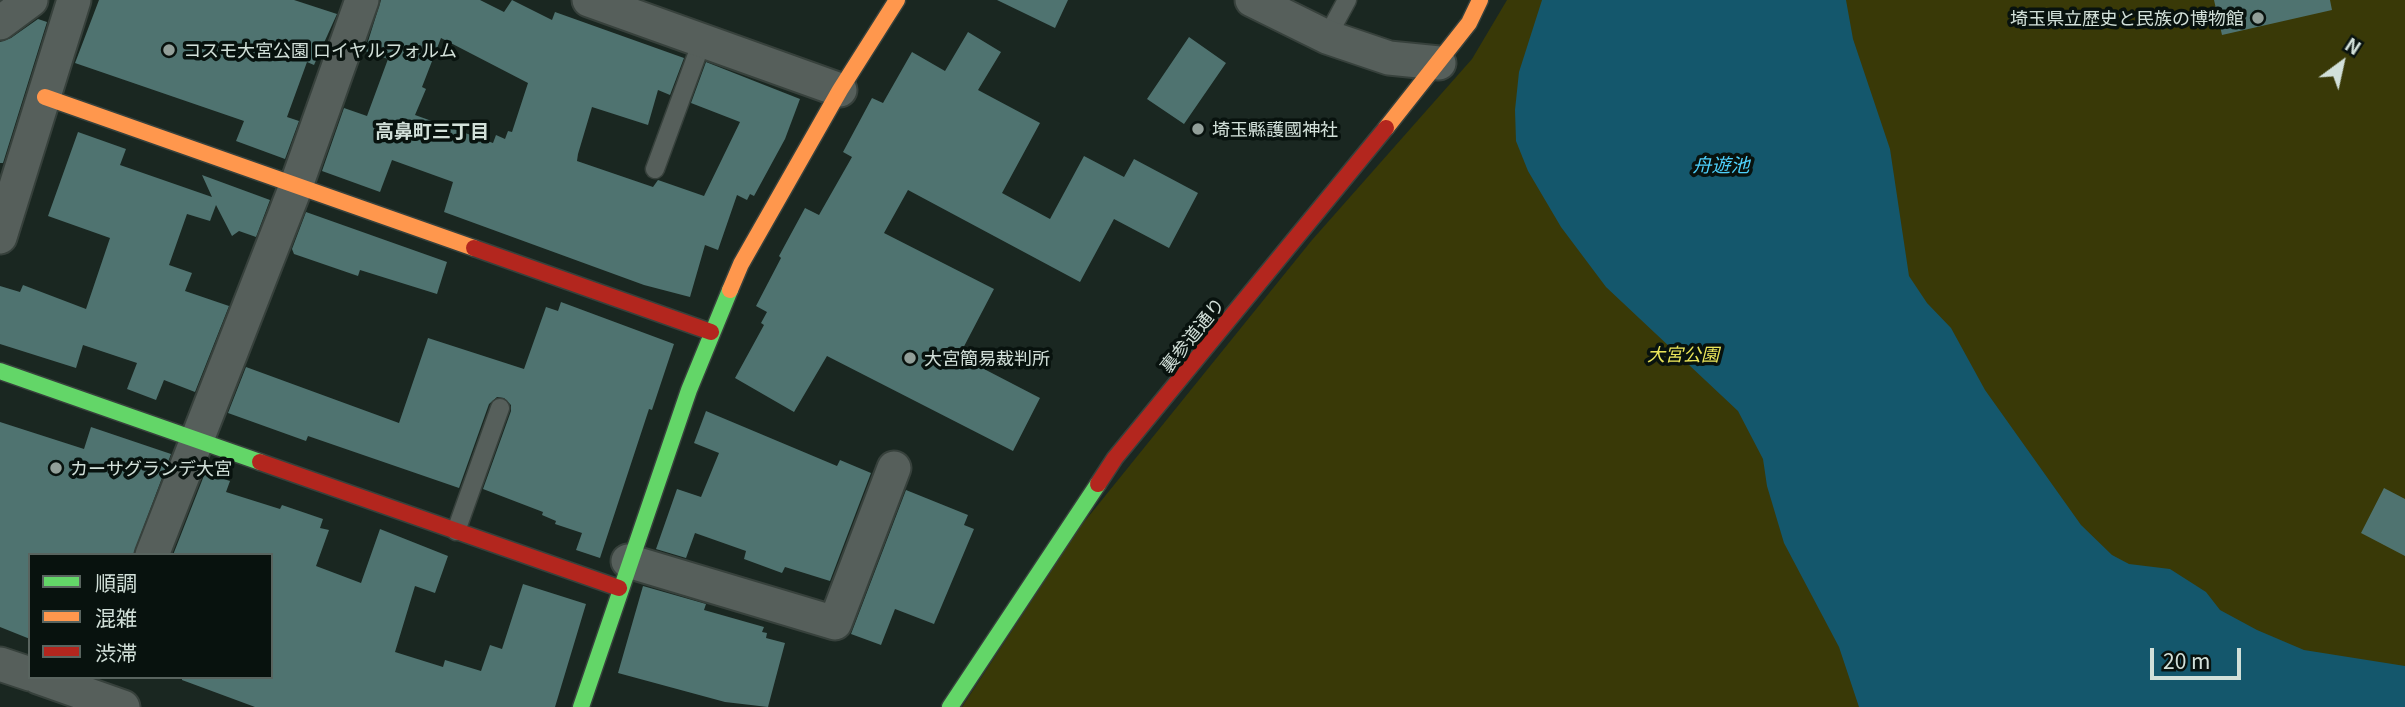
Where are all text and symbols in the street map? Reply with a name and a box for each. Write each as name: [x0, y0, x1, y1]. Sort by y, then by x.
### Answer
place label: 埼玉県立歴史と民族の博物館: [2010, 7, 2244, 29]
marker: 埼玉県立歴史と民族の博物館: [2250, 10, 2266, 26]
north arrow: [2307, 28, 2377, 98]
text: N: [2340, 30, 2367, 60]
place label: コスモ大宮公園 ロイヤルフォルム: [183, 39, 457, 61]
marker: コスモ大宮公園 ロイヤルフォルム: [161, 42, 177, 58]
place label: 埼玉縣護國神社: [1212, 118, 1338, 140]
district label: 高鼻町三丁目: [375, 120, 489, 142]
marker: 埼玉縣護國神社: [1190, 121, 1206, 137]
water label: 舟遊池: [1693, 154, 1749, 176]
street label: 裏参道通り: [1155, 293, 1229, 377]
park label: 大宮公園: [1647, 343, 1719, 365]
place label: 大宮簡易裁判所: [924, 347, 1050, 369]
marker: 大宮簡易裁判所: [902, 350, 918, 366]
place label: カーサグランデ大宮: [70, 457, 232, 479]
marker: カーサグランデ大宮: [48, 460, 64, 476]
legend: [28, 553, 273, 679]
text: 順調: [95, 567, 137, 597]
text: 混雑: [95, 602, 137, 632]
scale bar: [2153, 634, 2244, 678]
text: 渋滞: [95, 637, 137, 667]
text: 20 m: [2163, 645, 2210, 675]

